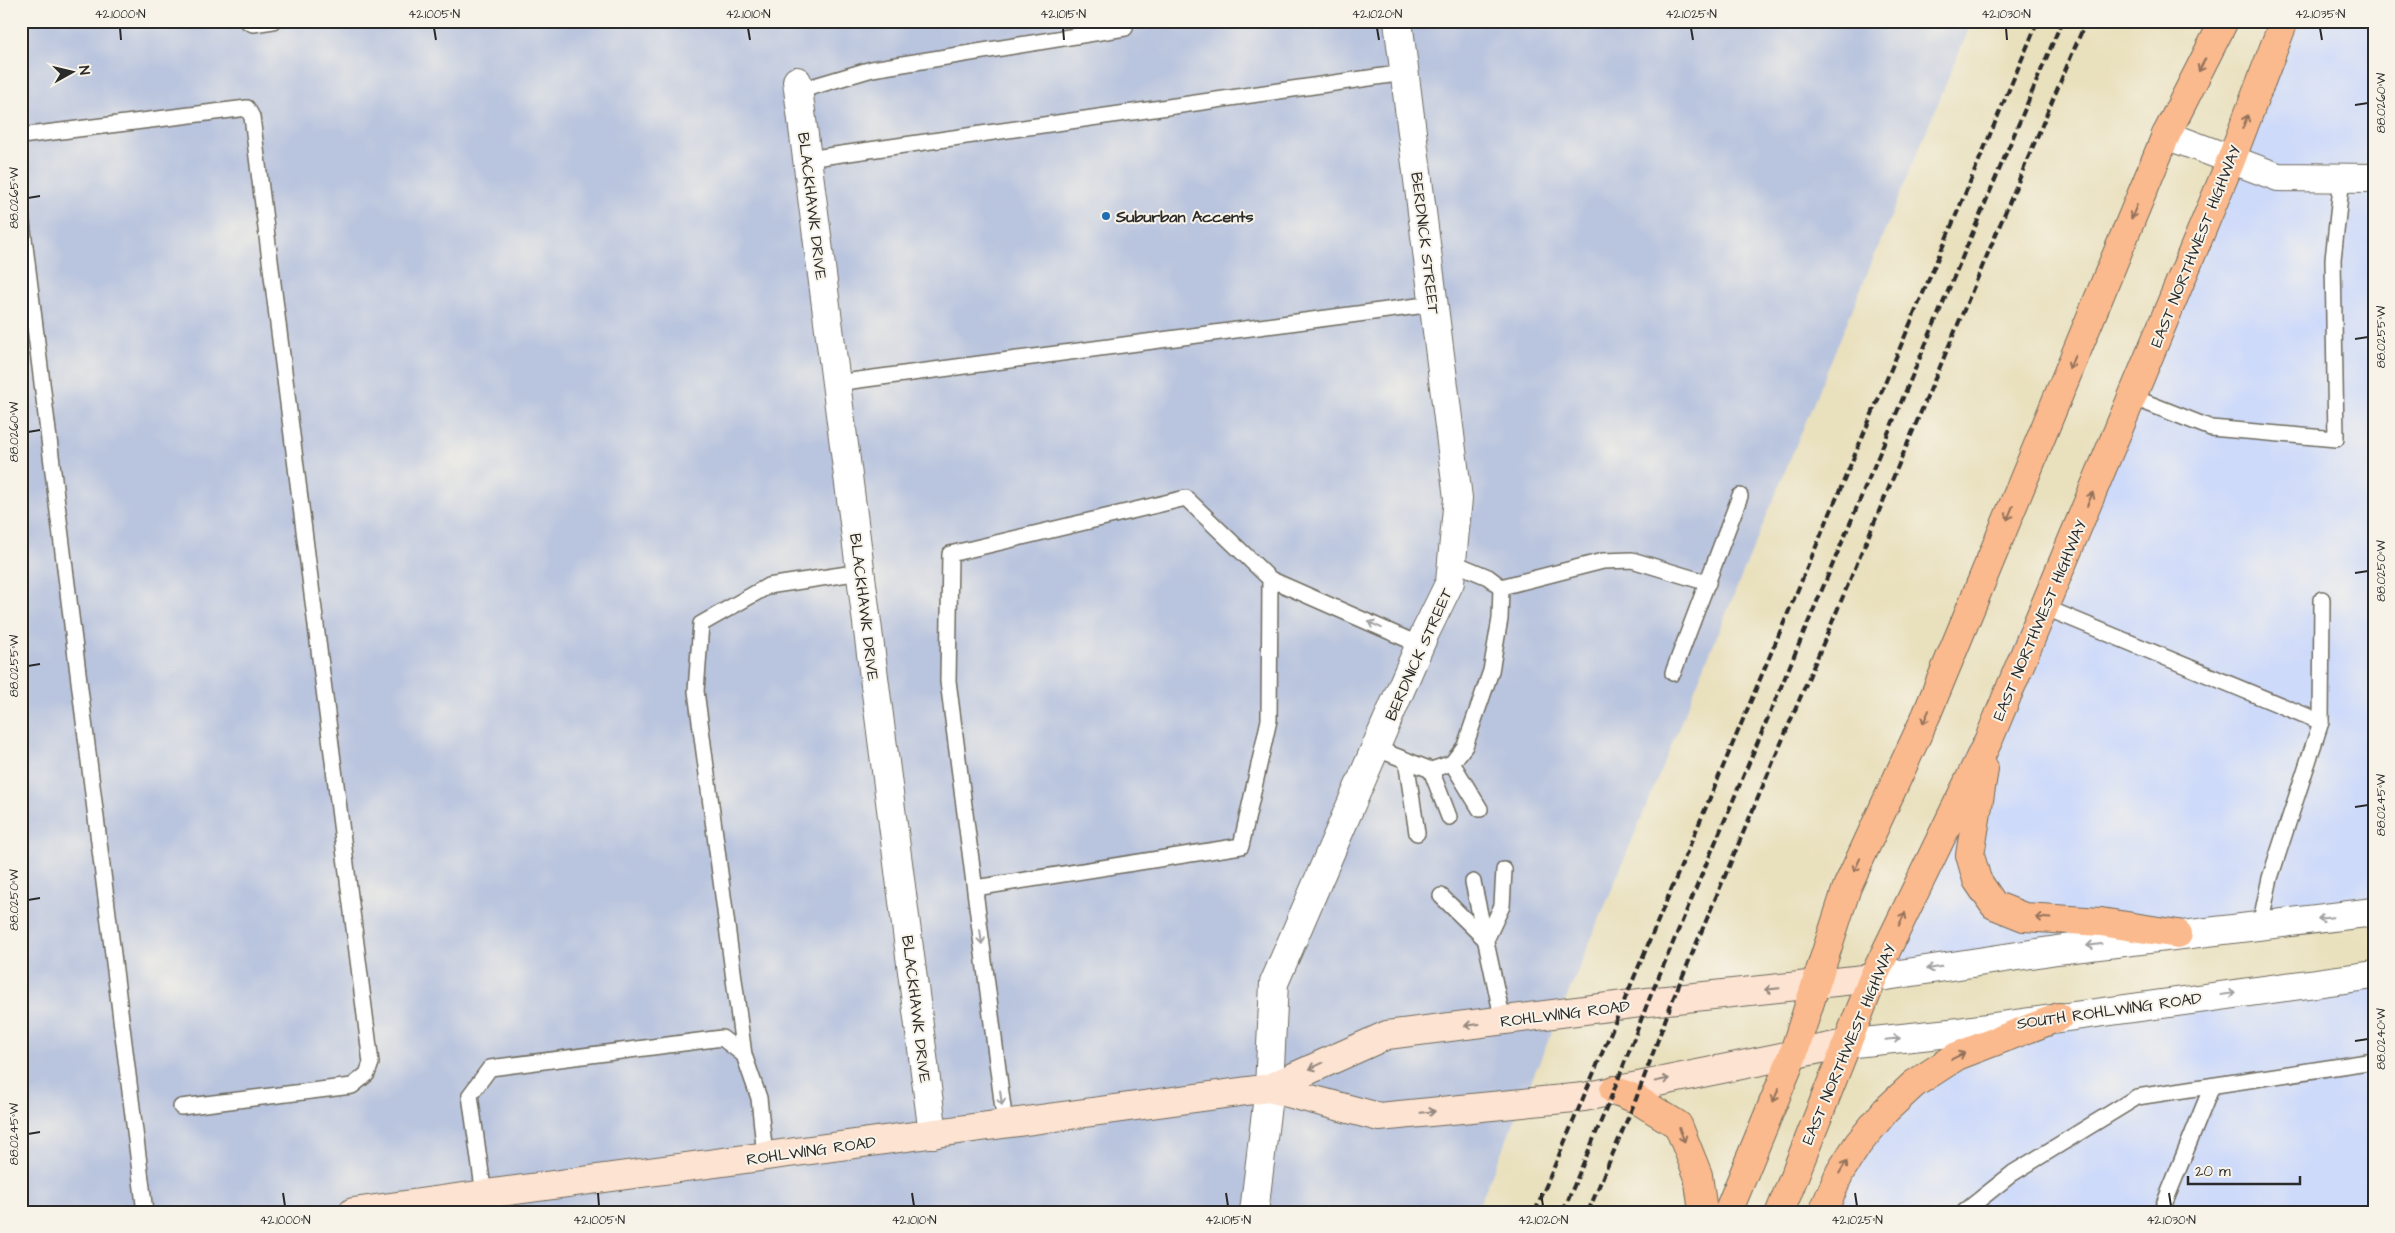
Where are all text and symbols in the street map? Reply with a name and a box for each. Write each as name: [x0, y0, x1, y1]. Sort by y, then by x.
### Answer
text: 42.1000°N: [94, 6, 146, 23]
text: 42.1005°N: [408, 6, 461, 23]
text: 42.1010°N: [725, 6, 771, 23]
text: 42.1015°N: [1040, 6, 1086, 23]
text: 42.1020°N: [1352, 6, 1403, 23]
text: 42.1025°N: [1665, 6, 1717, 23]
text: 42.1030°N: [1981, 6, 2031, 23]
text: 42.1035°N: [2295, 6, 2346, 23]
north arrow: [48, 48, 98, 98]
one-way arrow: [2197, 57, 2207, 72]
text: N: [73, 65, 94, 76]
text: 88.0260°W: [2373, 72, 2390, 133]
one-way arrow: [2241, 115, 2250, 130]
street label: BLACKHAWK DRIVE: [792, 131, 832, 282]
street label: EAST NORTHWEST HIGHWAY: [2145, 142, 2247, 351]
text: 88.0265°W: [6, 166, 23, 229]
street label: BERDNICK STREET: [1405, 171, 1445, 315]
one-way arrow: [2129, 204, 2138, 219]
place label: Suburban Accents: [1115, 206, 1254, 228]
marker: Suburban Accents: [1100, 210, 1112, 222]
text: 88.0255°W: [2373, 305, 2390, 368]
one-way arrow: [2067, 354, 2076, 370]
text: 88.0260°W: [6, 401, 23, 462]
one-way arrow: [2085, 492, 2095, 507]
one-way arrow: [2005, 505, 2014, 520]
street label: EAST NORTHWEST HIGHWAY: [1988, 516, 2092, 724]
street label: BLACKHAWK DRIVE: [844, 532, 884, 683]
text: 88.0250°W: [2373, 539, 2390, 602]
street label: BERDNICK STREET: [1380, 585, 1458, 724]
one-way arrow: [1368, 620, 1383, 630]
text: 88.0255°W: [6, 634, 23, 697]
one-way arrow: [1920, 709, 1930, 724]
text: 88.0245°W: [2373, 773, 2390, 836]
one-way arrow: [1852, 857, 1861, 872]
text: 88.0250°W: [6, 868, 23, 931]
one-way arrow: [1897, 911, 1907, 926]
one-way arrow: [2318, 913, 2334, 923]
one-way arrow: [2035, 914, 2051, 923]
one-way arrow: [976, 928, 986, 944]
street label: BLACKHAWK DRIVE: [896, 934, 936, 1085]
street label: EAST NORTHWEST HIGHWAY: [1797, 940, 1901, 1148]
one-way arrow: [2087, 940, 2103, 950]
one-way arrow: [1926, 964, 1942, 974]
one-way arrow: [1764, 984, 1780, 994]
street label: SOUTH ROHLWING ROAD: [2015, 987, 2203, 1035]
one-way arrow: [2219, 989, 2235, 999]
street label: ROHLWING ROAD: [1499, 995, 1631, 1033]
text: 88.0240°W: [2373, 1008, 2390, 1070]
one-way arrow: [1464, 1020, 1480, 1030]
one-way arrow: [1885, 1034, 1901, 1044]
one-way arrow: [1951, 1051, 1966, 1061]
one-way arrow: [1309, 1062, 1324, 1072]
one-way arrow: [1654, 1075, 1670, 1084]
one-way arrow: [1771, 1087, 1780, 1103]
one-way arrow: [997, 1089, 1007, 1105]
text: 88.0245°W: [6, 1102, 23, 1165]
one-way arrow: [1419, 1107, 1435, 1117]
one-way arrow: [1678, 1127, 1687, 1142]
street label: ROHLWING ROAD: [745, 1131, 877, 1171]
scale bar: [2188, 1153, 2300, 1185]
one-way arrow: [1839, 1161, 1849, 1175]
text: 20 m: [2195, 1161, 2231, 1182]
text: 42.1000°N: [259, 1212, 311, 1229]
text: 42.1005°N: [573, 1212, 626, 1229]
text: 42.1010°N: [891, 1212, 937, 1229]
text: 42.1015°N: [1205, 1212, 1251, 1229]
text: 42.1020°N: [1518, 1212, 1569, 1229]
text: 42.1025°N: [1831, 1212, 1883, 1229]
text: 42.1030°N: [2146, 1212, 2196, 1229]

